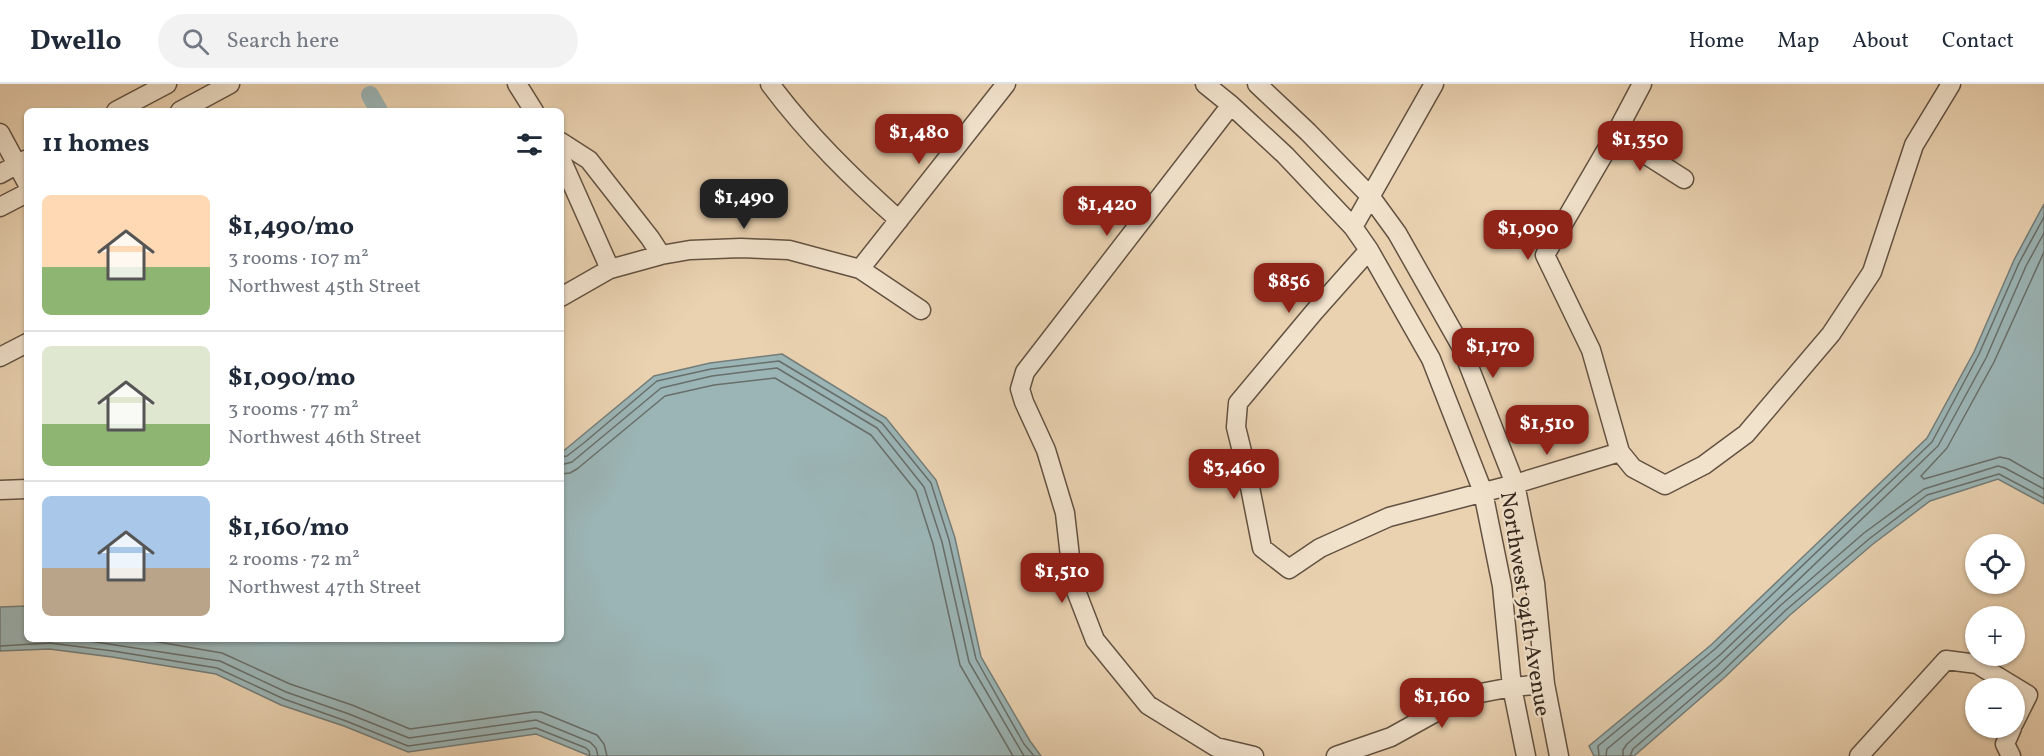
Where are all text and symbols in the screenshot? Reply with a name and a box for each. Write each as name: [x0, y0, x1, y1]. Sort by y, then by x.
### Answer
search box: [158, 14, 578, 68]
text: Dwello: [30, 22, 122, 61]
icon: search: [179, 25, 212, 58]
text: Search here: [227, 26, 339, 57]
text: Home: [1689, 27, 1744, 56]
text: Map: [1777, 27, 1819, 56]
text: About: [1852, 27, 1909, 56]
text: Contact: [1942, 27, 2014, 56]
pin: $1,480: [870, 114, 968, 165]
text: $1,480: [889, 119, 949, 147]
pin: $1,350: [1591, 121, 1689, 172]
text: 11 homes: [42, 126, 149, 162]
text: $1,350: [1612, 126, 1668, 154]
icon: filters: [513, 128, 546, 161]
pin: $1,490: [695, 179, 793, 230]
text: $1,490: [714, 184, 774, 212]
pin: $1,420: [1058, 186, 1156, 237]
text: $1,420: [1077, 191, 1137, 219]
text: $1,490/mo: [228, 209, 354, 245]
pin: $1,090: [1479, 210, 1577, 261]
text: $1,090: [1498, 215, 1558, 243]
icon: home: [90, 219, 162, 291]
text: 3 rooms · 107 m²: [228, 245, 369, 273]
pin: $856: [1253, 263, 1325, 314]
text: $856: [1268, 268, 1310, 296]
text: Northwest 45th Street: [228, 273, 421, 301]
pin: $1,170: [1444, 328, 1542, 379]
text: $1,170: [1466, 333, 1520, 361]
text: $1,090/mo: [228, 360, 355, 396]
icon: home: [90, 370, 162, 442]
text: 3 rooms · 77 m²: [228, 396, 359, 424]
pin: $1,510: [1498, 405, 1596, 456]
text: $1,510: [1520, 410, 1574, 438]
text: Northwest 46th Street: [228, 424, 422, 452]
pin: $3,460: [1185, 449, 1283, 500]
text: $3,460: [1203, 454, 1265, 482]
street label: Northwest 94th Avenue: [1491, 489, 1557, 719]
text: $1,160/mo: [228, 510, 349, 546]
icon: home: [90, 520, 162, 592]
map controls: [1965, 534, 2025, 738]
button: locate: [1965, 534, 2025, 594]
text: 2 rooms · 72 m²: [228, 546, 360, 574]
pin: $1,510: [1013, 553, 1111, 604]
text: $1,510: [1035, 558, 1089, 586]
text: Northwest 47th Street: [228, 574, 421, 602]
button: +: [1965, 606, 2025, 666]
pin: $1,160: [1393, 678, 1491, 729]
button: −: [1965, 678, 2025, 738]
text: $1,160: [1414, 683, 1470, 711]

